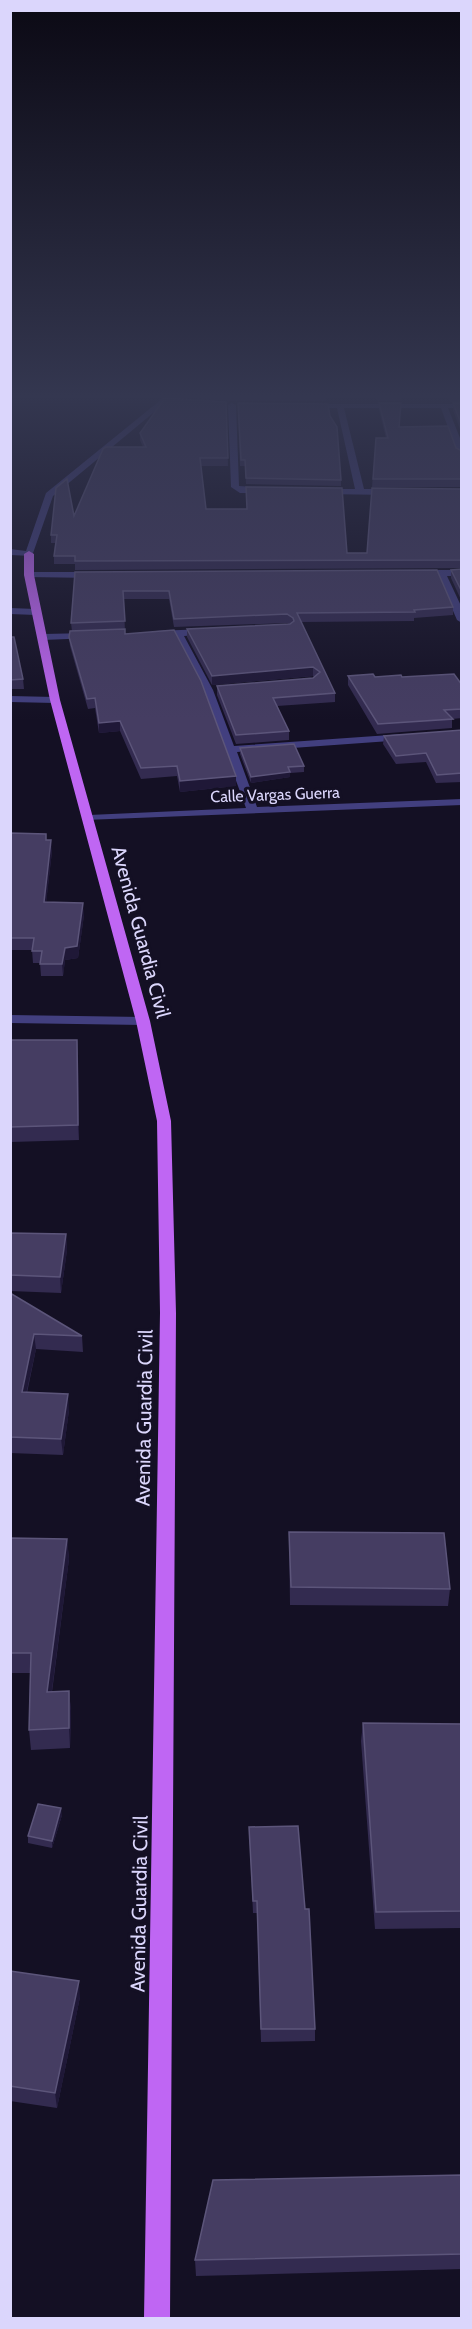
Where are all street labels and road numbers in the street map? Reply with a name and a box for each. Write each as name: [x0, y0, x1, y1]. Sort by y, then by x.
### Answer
street label: Calle Vargas Guerra: [210, 783, 340, 806]
street label: Avenida Guardia Civil: [107, 843, 176, 1021]
street label: Avenida Guardia Civil: [130, 1329, 158, 1507]
street label: Avenida Guardia Civil: [125, 1815, 153, 1993]

